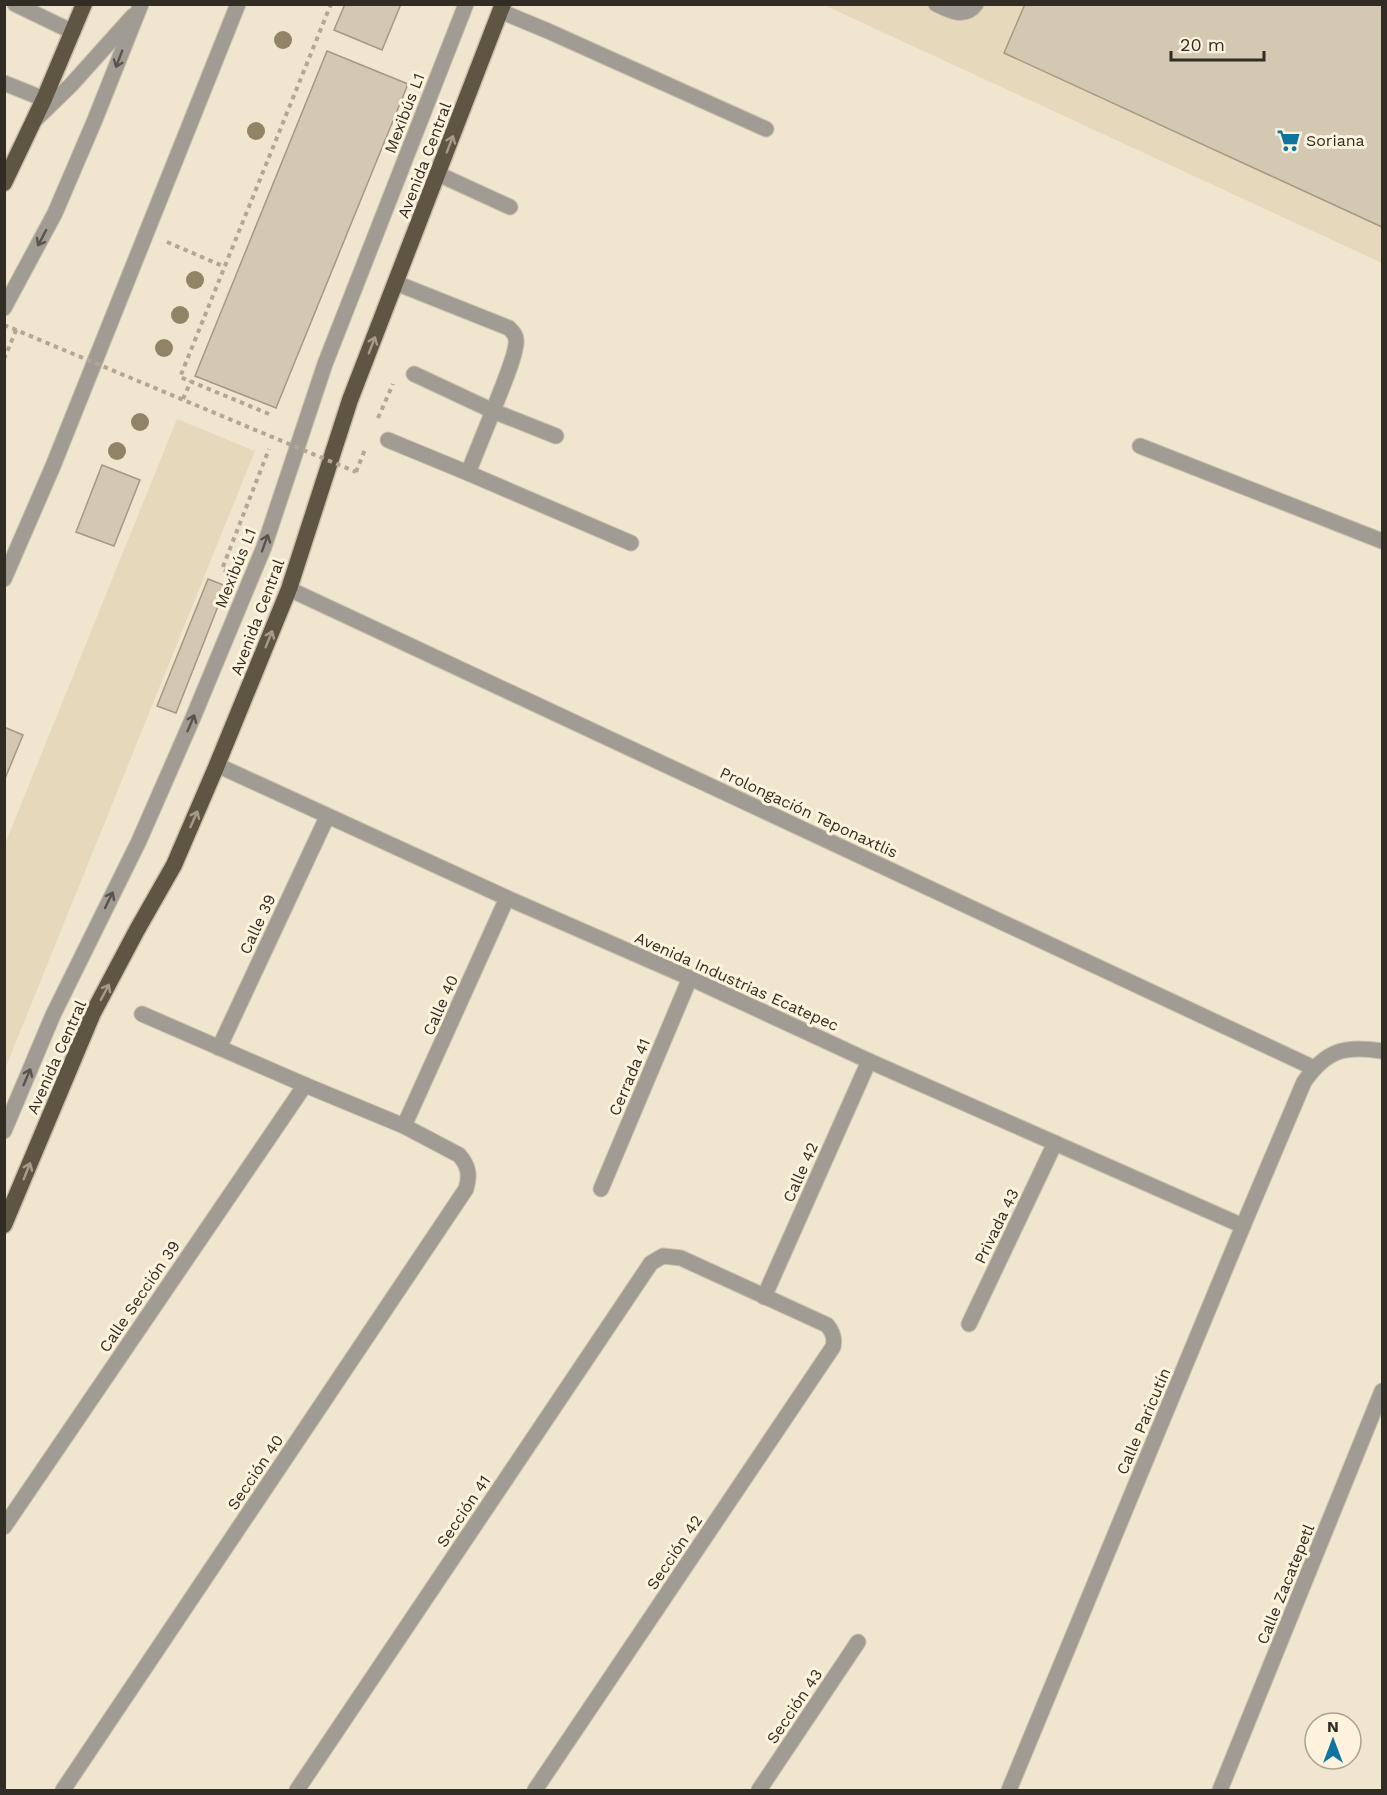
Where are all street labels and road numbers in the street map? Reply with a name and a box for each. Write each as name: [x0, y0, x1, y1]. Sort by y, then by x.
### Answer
street label: Mexibús L1: [381, 71, 428, 156]
street label: Avenida Central: [394, 99, 455, 221]
street label: Mexibús L1: [211, 526, 260, 611]
street label: Avenida Central: [227, 556, 288, 678]
street label: Prolongación Teponaxtlis: [717, 763, 901, 862]
street label: Calle 39: [235, 891, 280, 957]
street label: Avenida Industrias Ecatepec: [632, 928, 842, 1035]
street label: Calle 40: [419, 972, 462, 1038]
street label: Avenida Central: [23, 997, 90, 1117]
street label: Cerrada 41: [605, 1036, 654, 1119]
street label: Calle 42: [779, 1139, 822, 1205]
street label: Privada 43: [970, 1186, 1023, 1267]
street label: Calle Sección 39: [95, 1237, 184, 1356]
street label: Calle Paricutín: [1112, 1365, 1174, 1477]
street label: Sección 40: [223, 1431, 287, 1513]
street label: Sección 41: [433, 1472, 494, 1551]
street label: Sección 42: [643, 1511, 706, 1593]
street label: Calle Zacatepetl: [1253, 1521, 1318, 1647]
street label: Sección 43: [763, 1665, 826, 1747]

